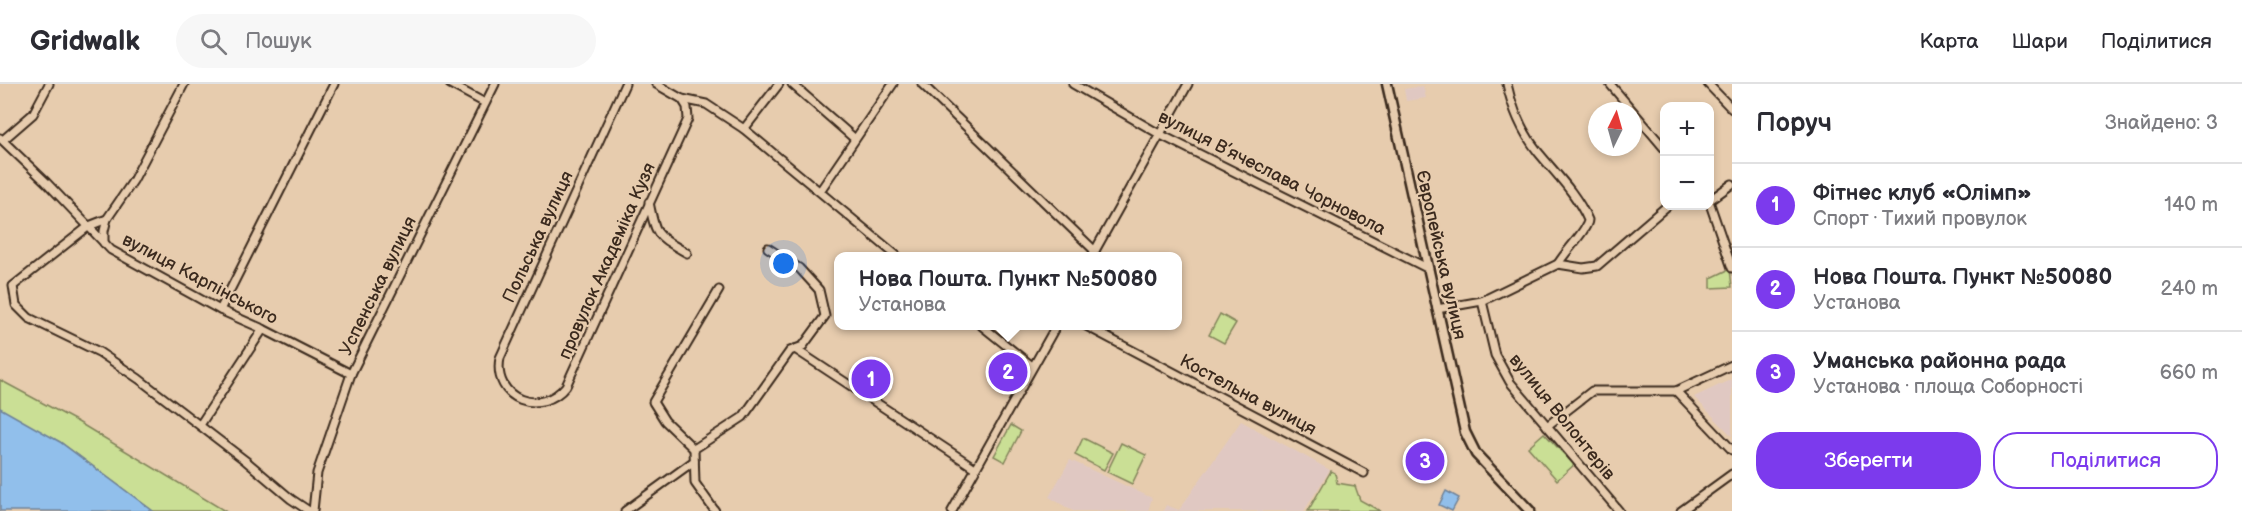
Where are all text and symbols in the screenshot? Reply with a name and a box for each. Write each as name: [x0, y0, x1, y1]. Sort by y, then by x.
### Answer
search box: [176, 14, 596, 68]
text: Gridwalk: [30, 25, 140, 58]
icon: search: [197, 25, 230, 58]
text: Пошук: [245, 28, 312, 55]
text: Карта: [1919, 29, 1979, 54]
text: Шари: [2012, 29, 2068, 54]
text: Поділитися: [2101, 29, 2212, 54]
north arrow: [1588, 102, 1642, 156]
map controls: [1660, 102, 1714, 210]
button: +: [1660, 102, 1714, 156]
street label: вулиця В’ячеслава Чорновола: [1155, 106, 1390, 240]
text: Поруч: [1756, 108, 1832, 139]
text: Знайдено: 3: [2105, 111, 2218, 135]
button: −: [1660, 156, 1714, 210]
street label: провулок Академіка Кузя: [554, 159, 660, 363]
street label: Польська вулиця: [498, 168, 578, 306]
street label: Європейська вулиця: [1411, 168, 1471, 342]
text: Фітнес клуб «Олімп»: [1813, 180, 2032, 207]
text: 1: [1771, 193, 1780, 217]
text: 140 m: [2164, 193, 2218, 217]
text: Спорт · Тихий провулок: [1813, 207, 2027, 231]
street label: Успенська вулиця: [335, 213, 421, 359]
street label: вулиця Карпінського: [119, 229, 281, 329]
your location: [769, 249, 798, 278]
popup: [834, 252, 1182, 330]
text: Нова Пошта. Пункт №50080: [1813, 264, 2112, 291]
text: Нова Пошта. Пункт №50080: [858, 266, 1158, 293]
text: 2: [1770, 277, 1781, 301]
text: 240 m: [2161, 277, 2218, 301]
text: Установа: [1813, 291, 1901, 315]
text: Установа: [858, 293, 946, 317]
text: Уманська районна рада: [1813, 348, 2066, 375]
pin: 2: [988, 350, 1028, 394]
street label: Костельна вулиця: [1176, 350, 1320, 440]
street label: вулиця Волонтерів: [1505, 350, 1620, 485]
pin: 1: [852, 356, 890, 402]
text: 3: [1770, 361, 1781, 385]
text: 660 m: [2160, 361, 2218, 385]
text: Установа · площа Соборності: [1813, 375, 2083, 399]
button: Зберегти: [1756, 432, 1981, 489]
button: Поділитися: [1993, 432, 2218, 489]
pin: 3: [1406, 438, 1444, 484]

